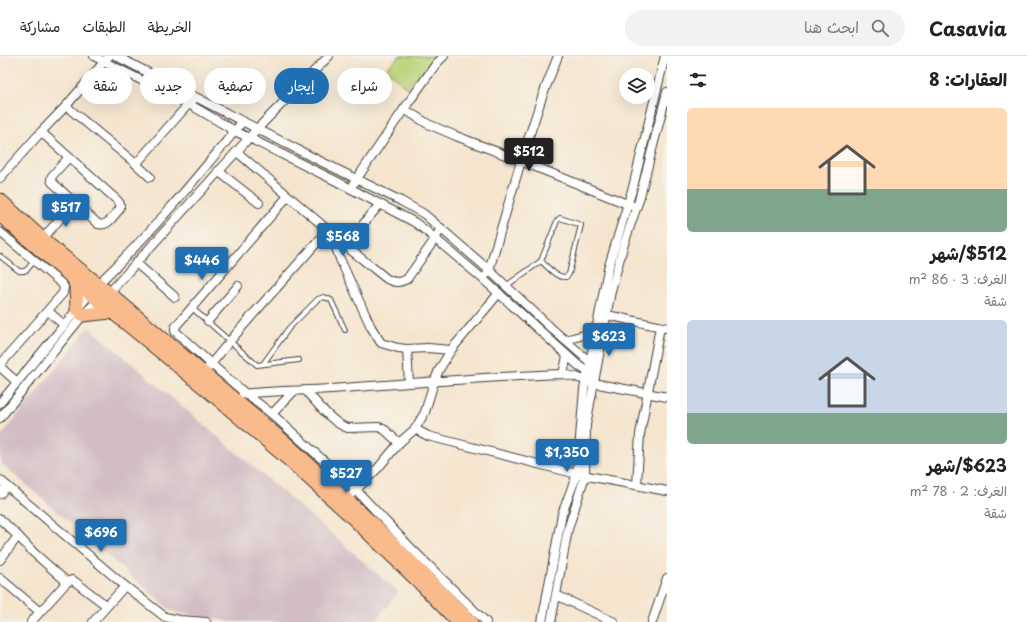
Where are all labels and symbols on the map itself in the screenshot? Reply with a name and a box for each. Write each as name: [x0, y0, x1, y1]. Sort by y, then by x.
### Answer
pin: $512: [505, 138, 553, 172]
pin: $517: [42, 194, 90, 228]
pin: $568: [319, 223, 367, 257]
pin: $446: [178, 247, 226, 281]
pin: $623: [585, 323, 633, 357]
pin: $1,350: [534, 439, 600, 473]
pin: $527: [322, 460, 370, 494]
pin: $696: [77, 519, 125, 553]

